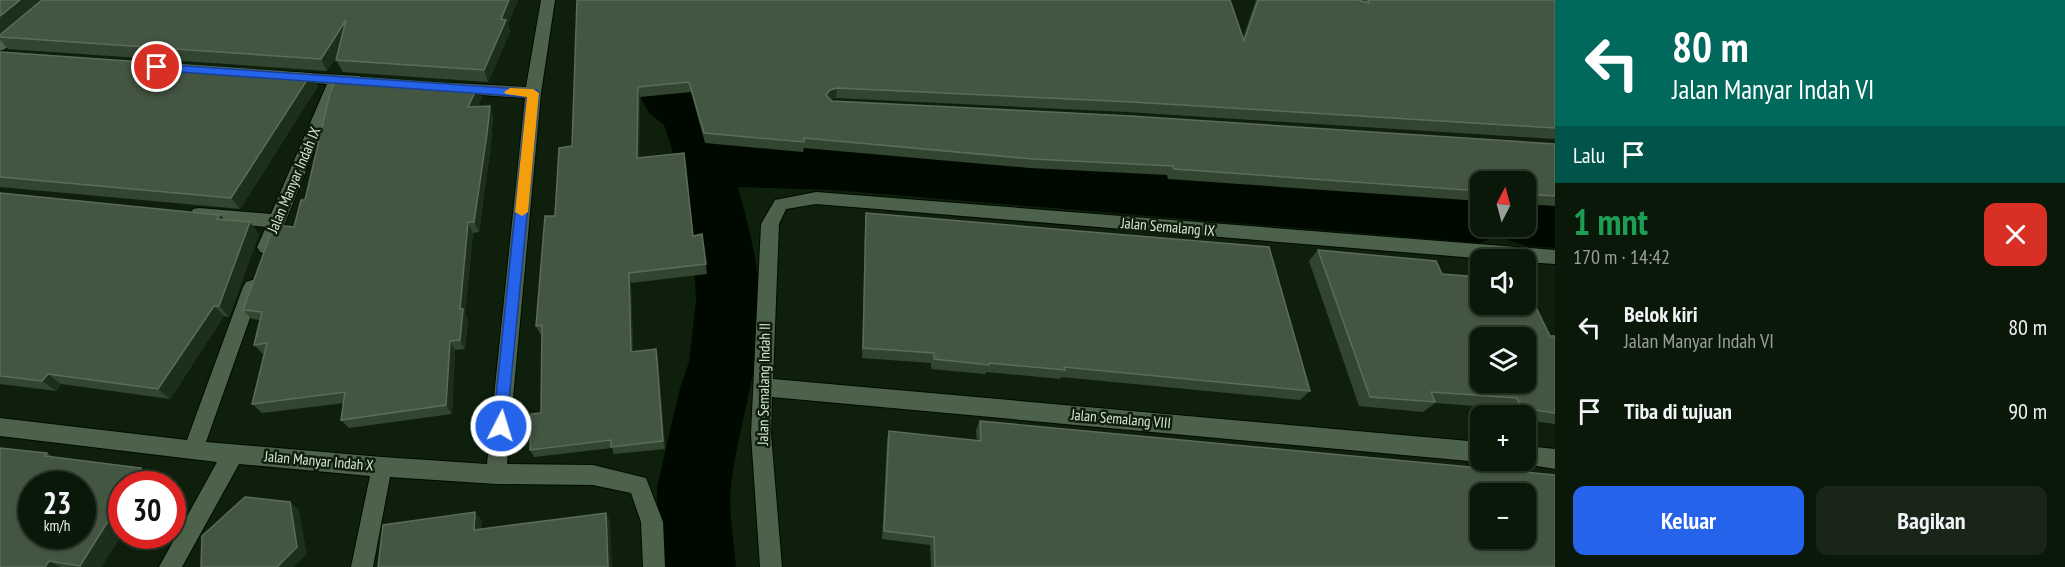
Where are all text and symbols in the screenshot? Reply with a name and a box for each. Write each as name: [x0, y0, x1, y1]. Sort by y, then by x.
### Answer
text: 80 m: [1672, 19, 1749, 74]
icon: left: [1573, 24, 1651, 102]
pin: [131, 41, 182, 92]
icon: arrive: [140, 50, 173, 83]
text: Jalan Manyar Indah VI: [1672, 72, 1874, 106]
street label: Jalan Manyar Indah IX: [262, 123, 325, 237]
icon: arrive: [1617, 138, 1650, 171]
text: Lalu: [1573, 141, 1605, 169]
north arrow: [1470, 171, 1536, 237]
map controls: [1470, 171, 1536, 549]
text: 1 mnt: [1573, 198, 1648, 245]
button: close: [1984, 203, 2047, 266]
street label: Jalan Semalang IX: [1119, 213, 1216, 240]
text: 170 m · 14:42: [1573, 244, 1670, 270]
button: sound: [1470, 249, 1536, 315]
text: Belok kiri: [1624, 300, 1698, 328]
icon: left: [1573, 311, 1606, 344]
text: 80 m: [2008, 313, 2047, 341]
street label: Jalan Semalang Indah II: [753, 323, 774, 446]
button: layers: [1470, 327, 1536, 393]
text: Jalan Manyar Indah VI: [1624, 328, 1774, 354]
position arrow: [469, 394, 533, 458]
icon: arrive: [1573, 395, 1606, 428]
text: Tiba di tujuan: [1624, 397, 1732, 425]
text: 90 m: [2008, 397, 2047, 425]
street label: Jalan Semalang VIII: [1069, 405, 1172, 432]
button: +: [1470, 405, 1536, 471]
street label: Jalan Manyar Indah X: [263, 446, 375, 475]
speed limit sign: 30: [108, 471, 186, 549]
text: 23: [43, 483, 71, 522]
button: −: [1470, 483, 1536, 549]
button: Keluar: [1573, 486, 1804, 555]
button: Bagikan: [1816, 486, 2047, 555]
text: km/h: [44, 516, 70, 535]

